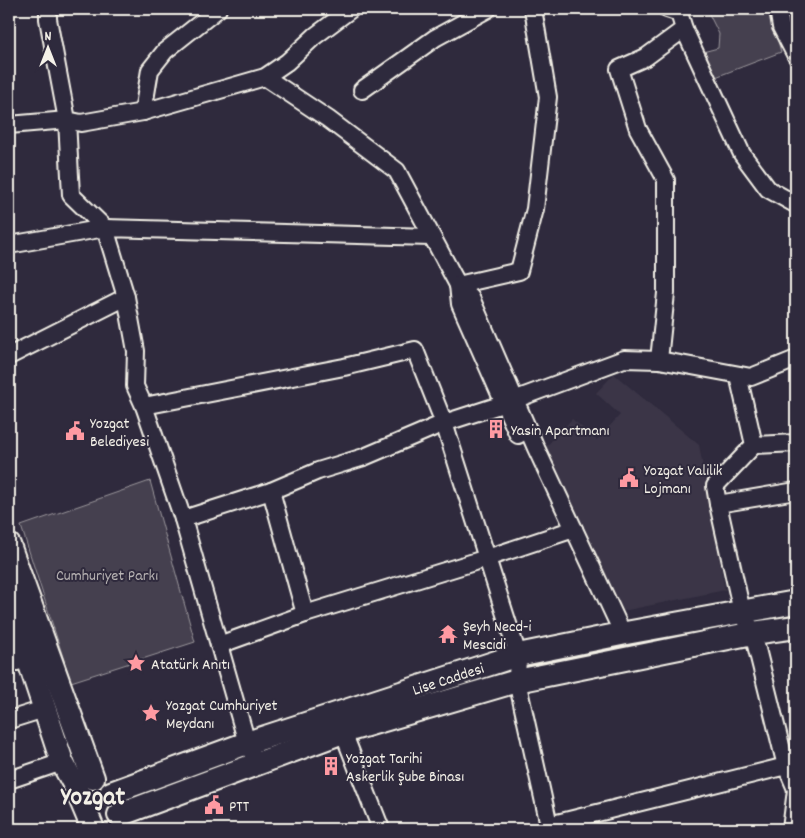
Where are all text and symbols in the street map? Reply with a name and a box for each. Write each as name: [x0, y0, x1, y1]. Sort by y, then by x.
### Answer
north arrow: [22, 22, 72, 72]
text: N: [45, 27, 52, 47]
place label: Yozgat Belediyesi: [90, 413, 149, 454]
building icon: Yasin Apartmanı: [485, 418, 507, 440]
public building icon: Yozgat Belediyesi: [64, 420, 86, 442]
place label: Yasin Apartmanı: [511, 420, 609, 443]
place label: Yozgat Valilik Lojmanı: [644, 460, 722, 501]
public building icon: Yozgat Valilik Lojmanı: [618, 467, 640, 489]
park label: Cumhuriyet Parkı: [56, 565, 158, 588]
place label: Şeyh Necd-i Mescidi: [463, 616, 531, 657]
temple icon: Şeyh Necd-i Mescidi: [437, 623, 459, 645]
place icon: Atatürk Anıtı: [125, 652, 147, 674]
place label: Atatürk Anıtı: [151, 654, 230, 677]
street label: Lise Caddesi: [410, 658, 487, 703]
place label: Yozgat Cumhuriyet Meydanı: [166, 695, 278, 736]
place icon: Yozgat Cumhuriyet Meydanı: [140, 702, 162, 724]
place label: Yozgat Tarihi Askerlik Şube Binası: [346, 748, 464, 789]
building icon: Yozgat Tarihi Askerlik Şube Binası: [320, 755, 342, 777]
district label: Yozgat: [60, 780, 125, 817]
public building icon: PTT: [203, 794, 225, 816]
place label: PTT: [229, 796, 250, 819]

